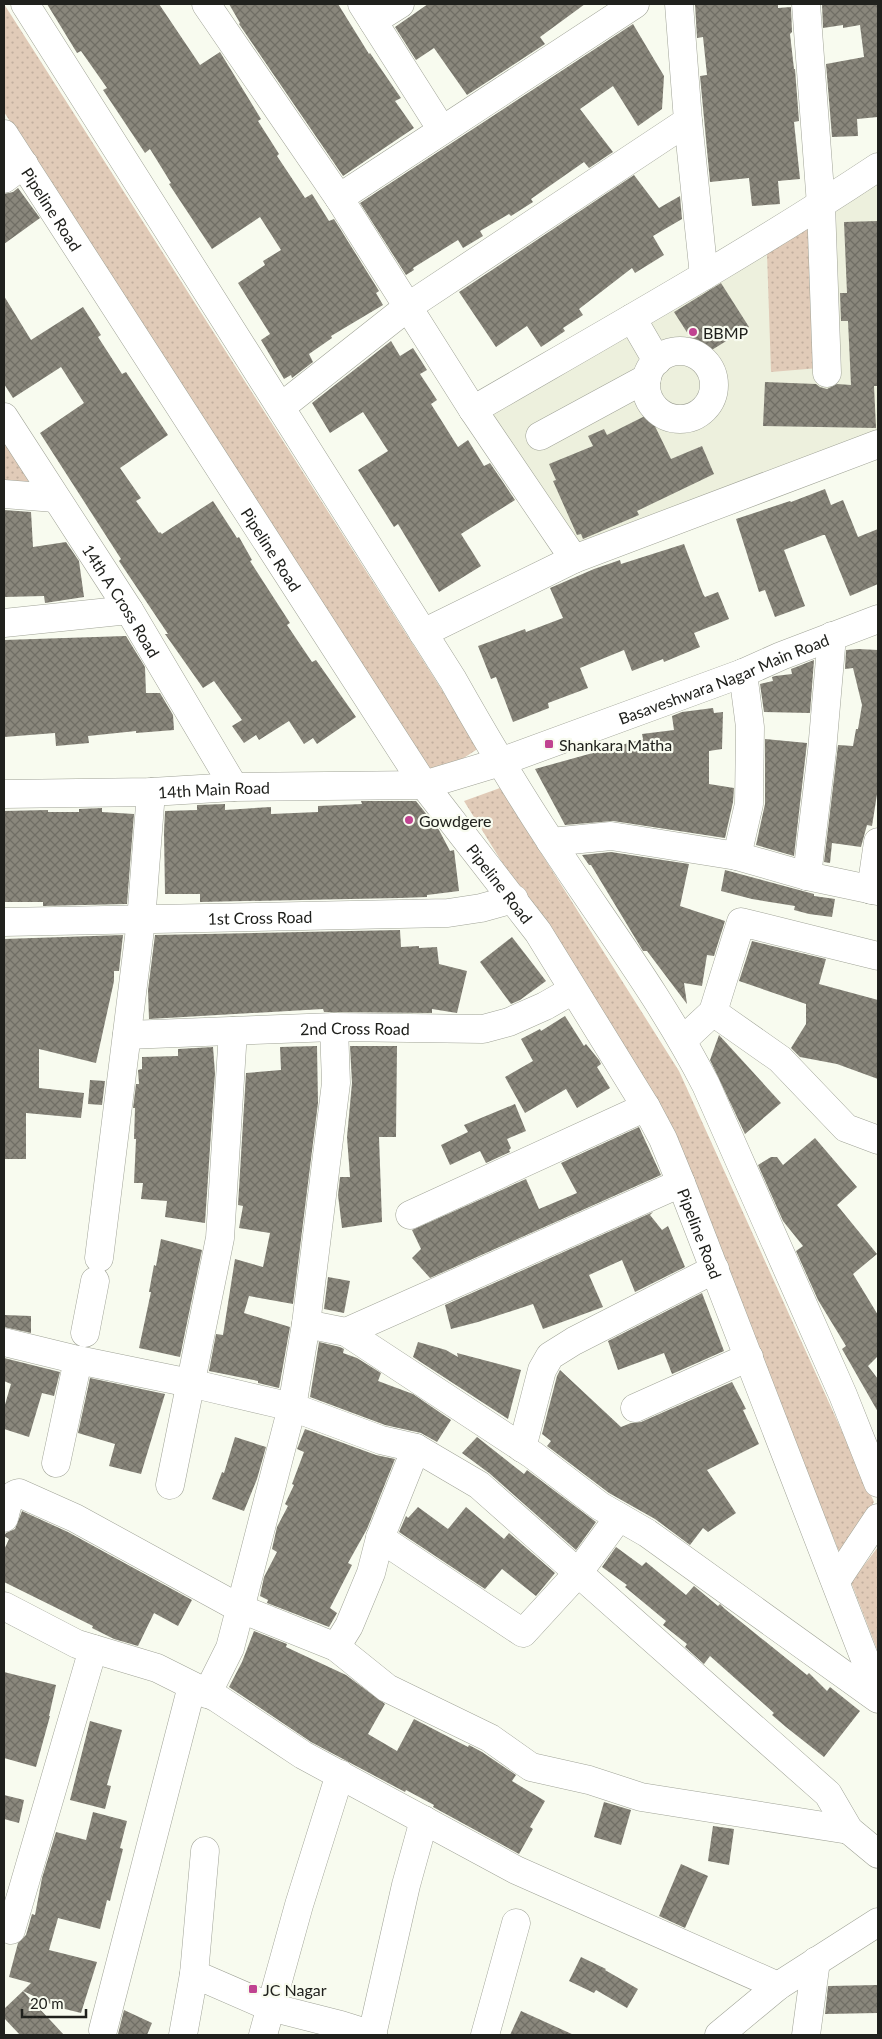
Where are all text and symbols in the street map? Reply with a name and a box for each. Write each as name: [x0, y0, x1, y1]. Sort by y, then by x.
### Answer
street label: Pipeline Road: [18, 164, 86, 254]
place label: BBMP: [703, 323, 749, 342]
marker: BBMP: [687, 326, 699, 338]
street label: Pipeline Road: [238, 504, 306, 594]
street label: 14th A Cross Road: [79, 540, 164, 660]
street label: Basaveshwara Nagar Main Road: [615, 629, 831, 727]
place label: Shankara Matha: [559, 735, 672, 754]
marker: Shankara Matha: [543, 738, 555, 750]
street label: 14th Main Road: [157, 777, 270, 801]
place label: Gowdgere: [419, 811, 492, 830]
marker: Gowdgere: [403, 814, 415, 826]
street label: Pipeline Road: [463, 840, 537, 927]
street label: 1st Cross Road: [207, 906, 313, 927]
street label: 2nd Cross Road: [299, 1017, 410, 1038]
street label: Pipeline Road: [674, 1185, 726, 1281]
place label: JC Nagar: [263, 1980, 327, 1999]
marker: JC Nagar: [247, 1983, 259, 1995]
scale bar: [22, 1986, 86, 2018]
text: 20 m: [30, 1994, 64, 2012]

